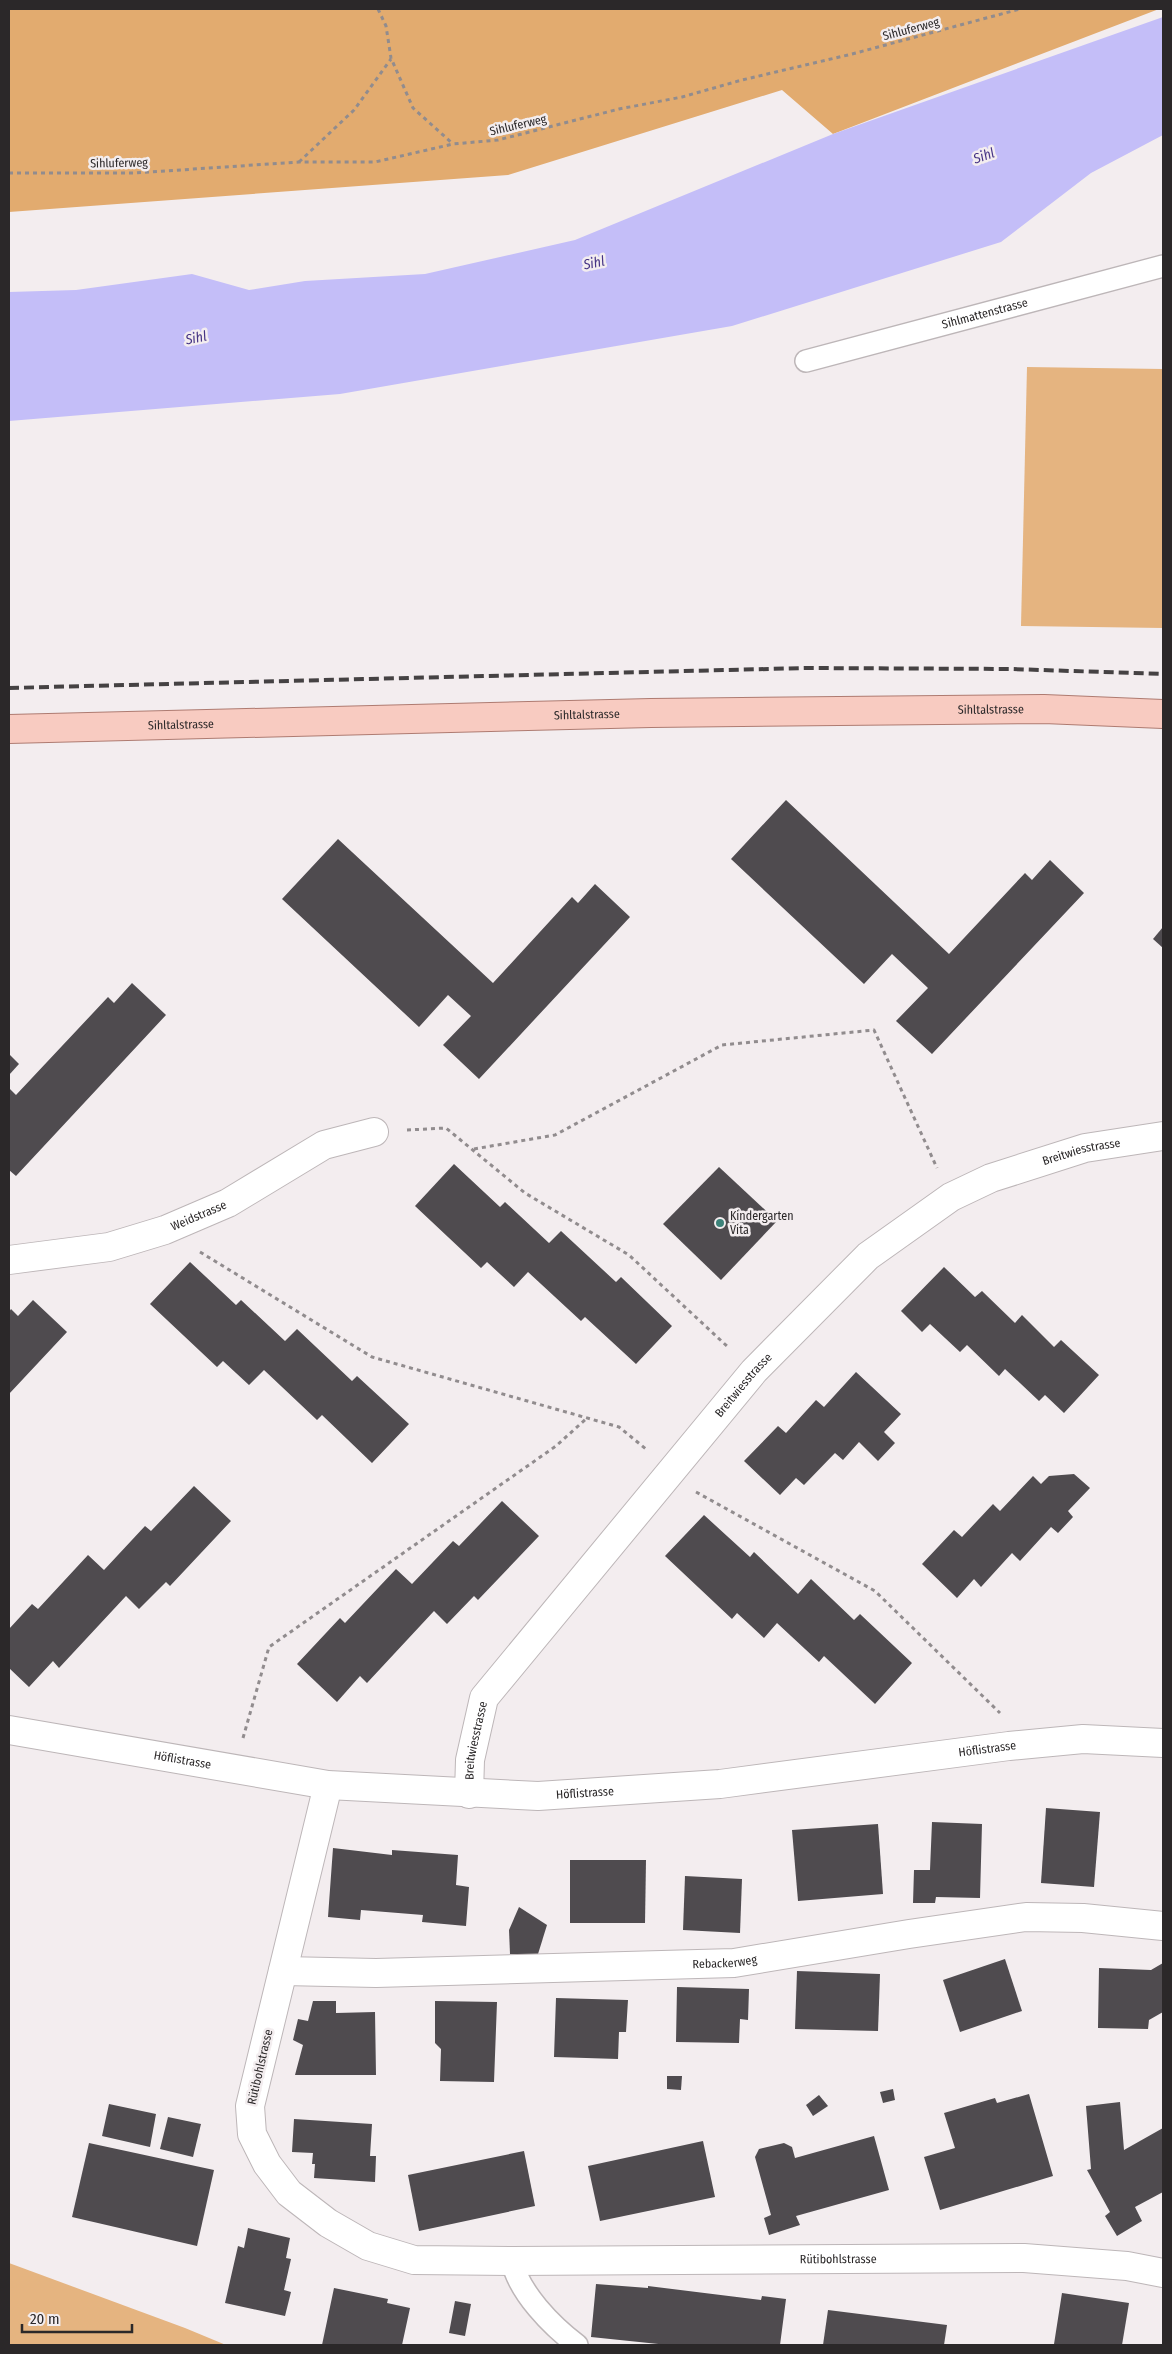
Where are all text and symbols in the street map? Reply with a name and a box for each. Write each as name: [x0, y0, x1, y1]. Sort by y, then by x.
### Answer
street label: Sihluferweg: [881, 15, 941, 43]
street label: Sihluferweg: [488, 112, 548, 138]
water label: Sihl: [970, 144, 997, 168]
street label: Sihluferweg: [90, 155, 148, 171]
water label: Sihl: [581, 253, 606, 274]
street label: Sihlmattenstrasse: [940, 295, 1029, 332]
water label: Sihl: [183, 328, 208, 349]
street label: Sihltalstrasse: [958, 702, 1024, 717]
street label: Sihltalstrasse: [554, 707, 620, 722]
street label: Sihltalstrasse: [148, 717, 214, 733]
street label: Breitwiesstrasse: [1041, 1136, 1121, 1168]
street label: Weidstrasse: [169, 1197, 229, 1234]
place label: Kindergarten Vita: [730, 1209, 794, 1237]
marker: Kindergarten Vita: [714, 1217, 726, 1229]
street label: Breitwiesstrasse: [712, 1350, 775, 1420]
street label: Breitwiesstrasse: [462, 1700, 490, 1780]
street label: Höflistrasse: [958, 1738, 1017, 1760]
street label: Höflistrasse: [153, 1748, 212, 1772]
street label: Höflistrasse: [556, 1784, 614, 1802]
street label: Rebackerweg: [692, 1952, 758, 1971]
street label: Rütibohlstrasse: [245, 2028, 275, 2106]
street label: Rütibohlstrasse: [800, 2252, 877, 2266]
scale bar: [22, 2302, 132, 2334]
text: 20 m: [30, 2310, 60, 2328]

